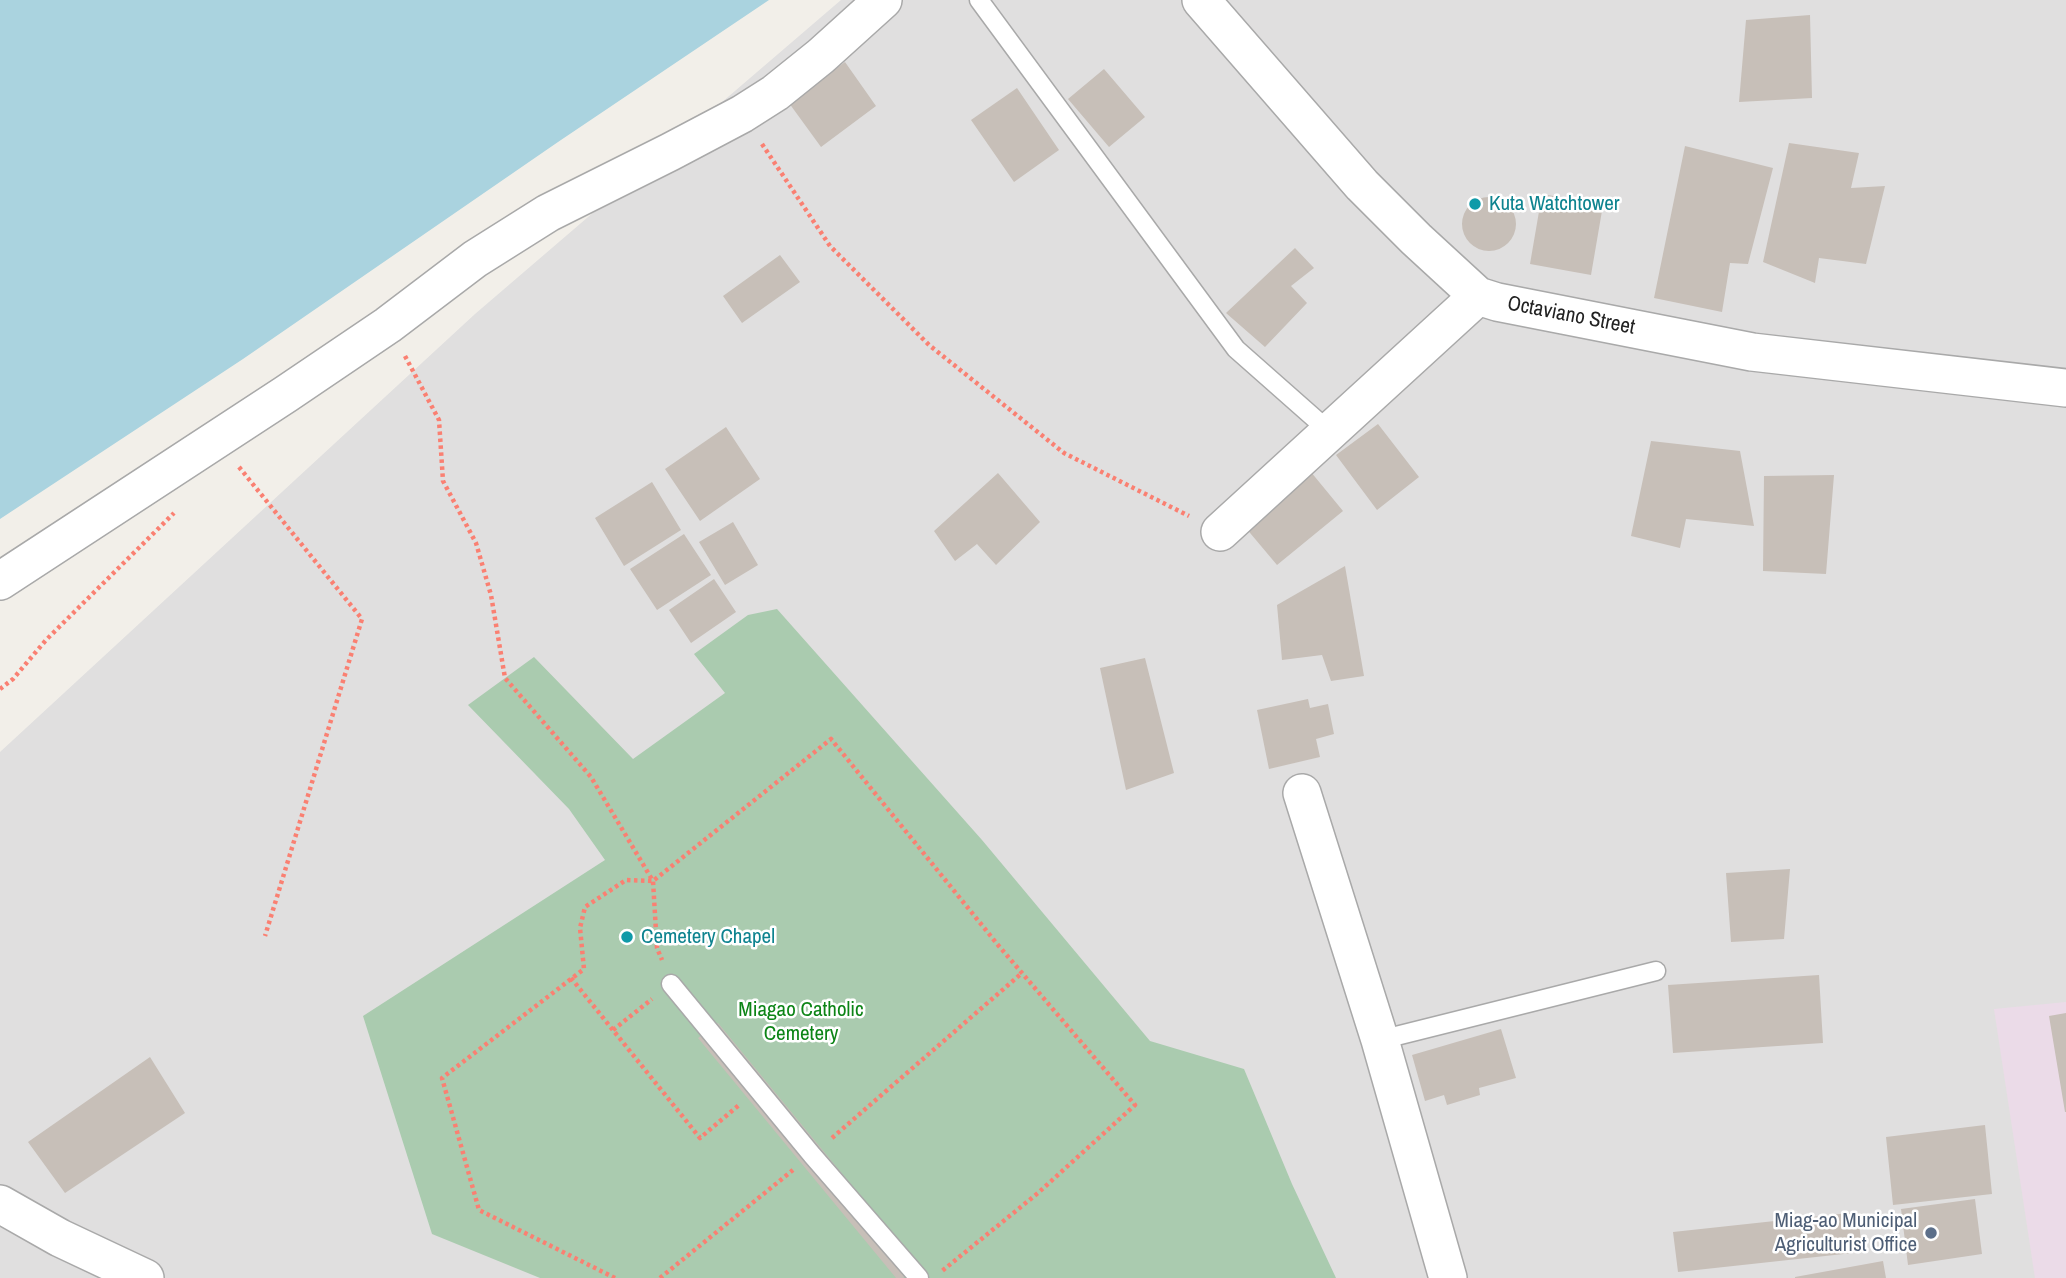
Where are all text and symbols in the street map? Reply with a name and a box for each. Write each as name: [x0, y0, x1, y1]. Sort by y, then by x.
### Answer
place label: Kuta Watchtower: [1489, 191, 1619, 217]
marker: Kuta Watchtower: [1467, 196, 1483, 212]
street label: Octaviano Street: [1505, 291, 1637, 341]
place label: Cemetery Chapel: [641, 924, 775, 950]
marker: Cemetery Chapel: [619, 929, 635, 945]
park label: Miagao Catholic Cemetery: [738, 997, 864, 1047]
place label: Miag-ao Municipal Agriculturist Office: [1774, 1208, 1917, 1258]
marker: Miag-ao Municipal Agriculturist Office: [1923, 1225, 1939, 1241]

